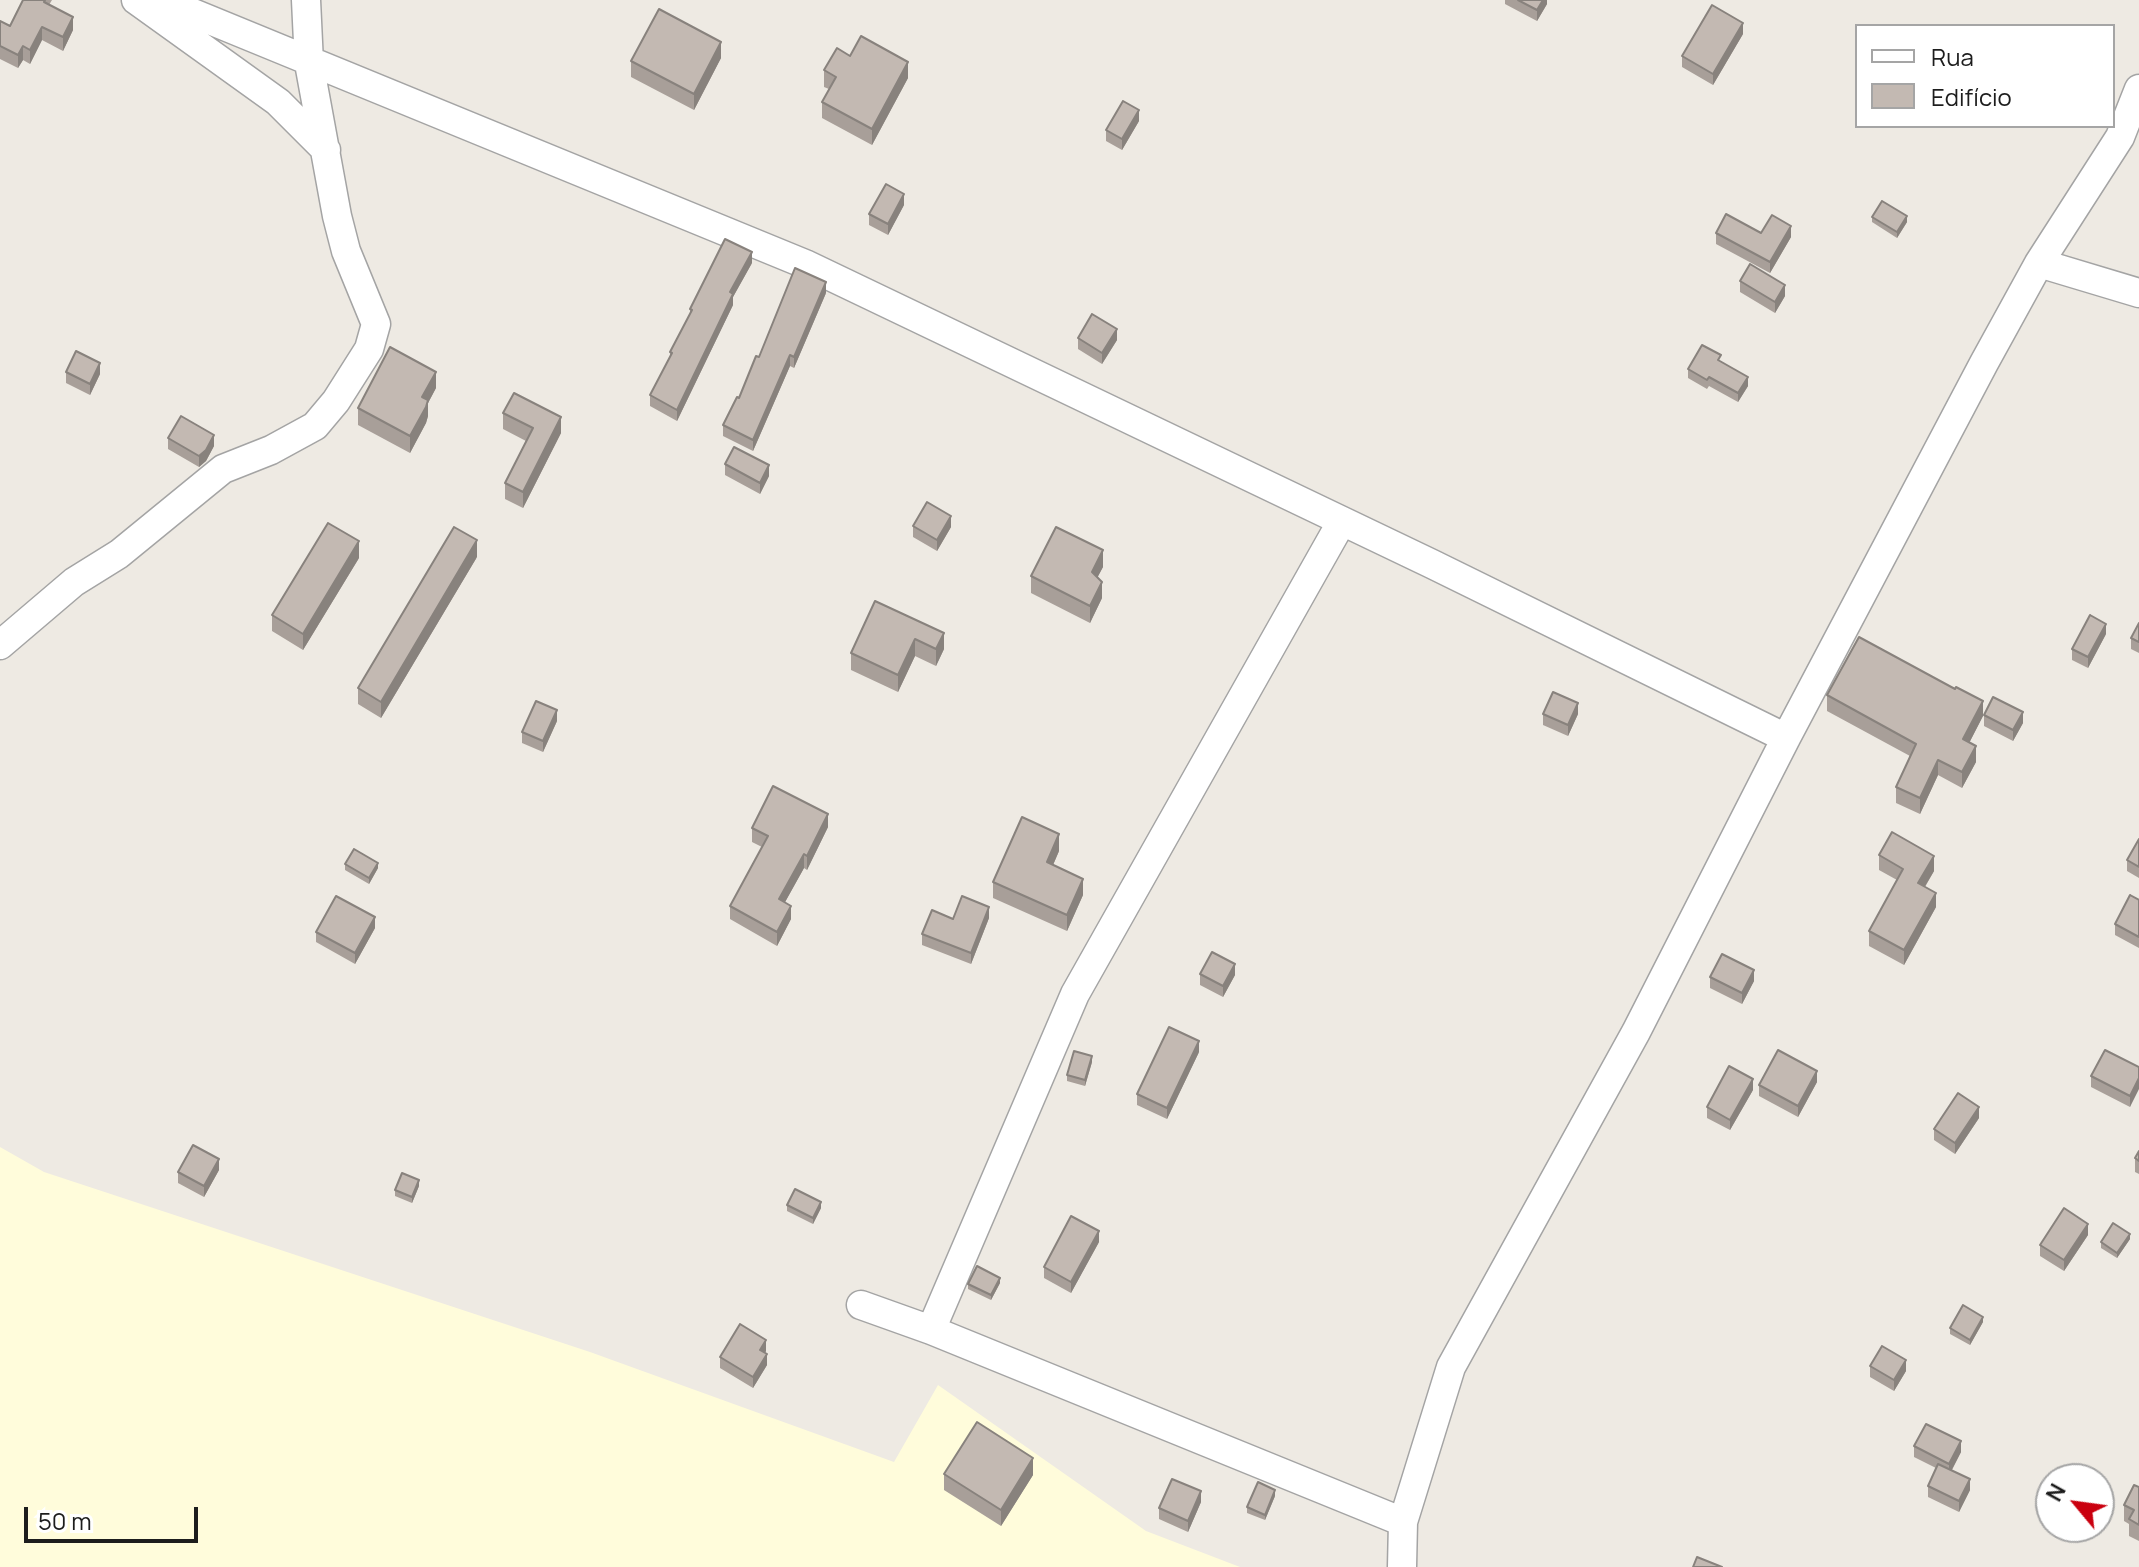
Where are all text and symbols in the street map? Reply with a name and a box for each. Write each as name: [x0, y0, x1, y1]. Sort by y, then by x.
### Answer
legend: [1855, 24, 2115, 128]
text: Rua: [1931, 40, 1974, 73]
text: Edifício: [1931, 80, 2012, 113]
north arrow: [2035, 1463, 2115, 1543]
text: N: [2039, 1478, 2073, 1507]
scale bar: [28, 1491, 202, 1541]
text: 50 m: [38, 1504, 92, 1537]

